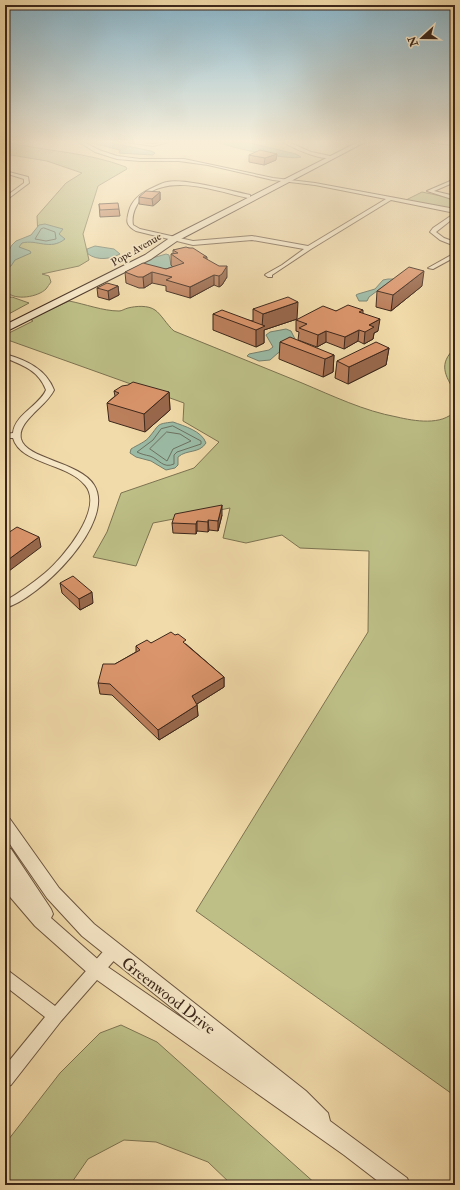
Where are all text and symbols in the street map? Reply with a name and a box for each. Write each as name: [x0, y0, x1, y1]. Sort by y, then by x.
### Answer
north arrow: [402, 18, 442, 58]
text: N: [405, 33, 421, 49]
street label: Pope Avenue: [109, 230, 164, 270]
street label: Greenwood Drive: [117, 953, 220, 1039]

